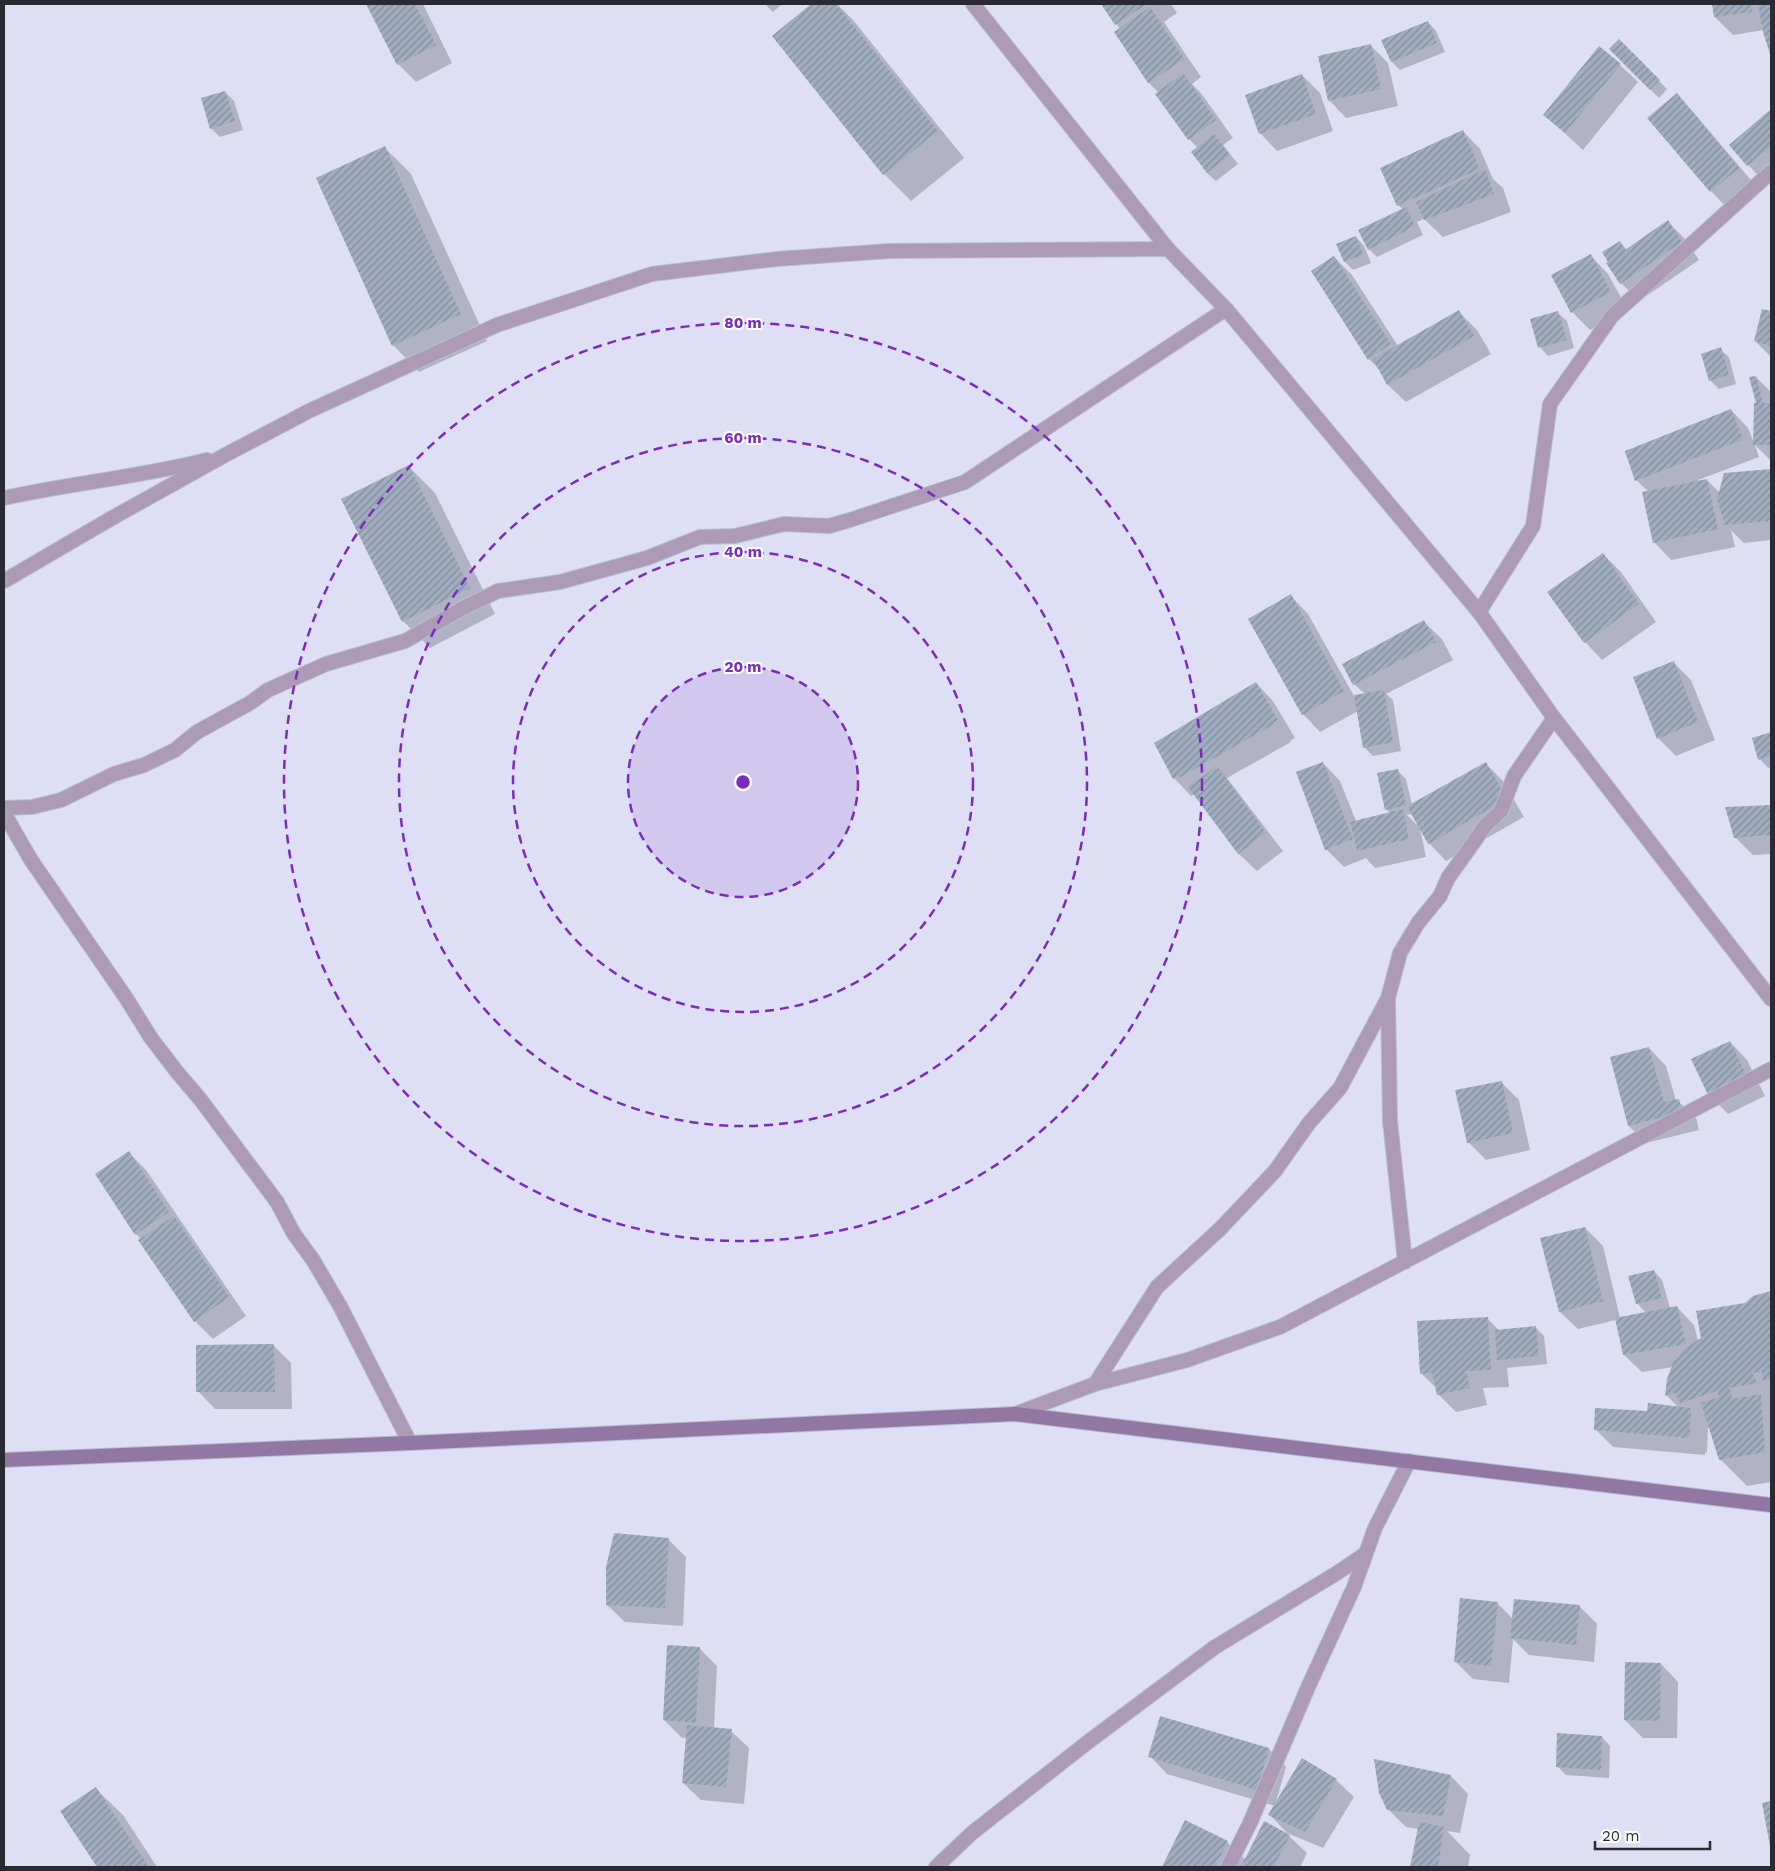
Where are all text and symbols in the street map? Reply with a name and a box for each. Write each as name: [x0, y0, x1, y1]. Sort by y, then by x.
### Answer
text: 80 m: [724, 314, 762, 332]
text: 60 m: [724, 429, 762, 447]
text: 40 m: [724, 543, 762, 561]
text: 20 m: [724, 658, 762, 676]
centre of rings: [734, 773, 752, 791]
scale bar: [1595, 1818, 1710, 1850]
text: 20 m: [1602, 1827, 1640, 1845]

